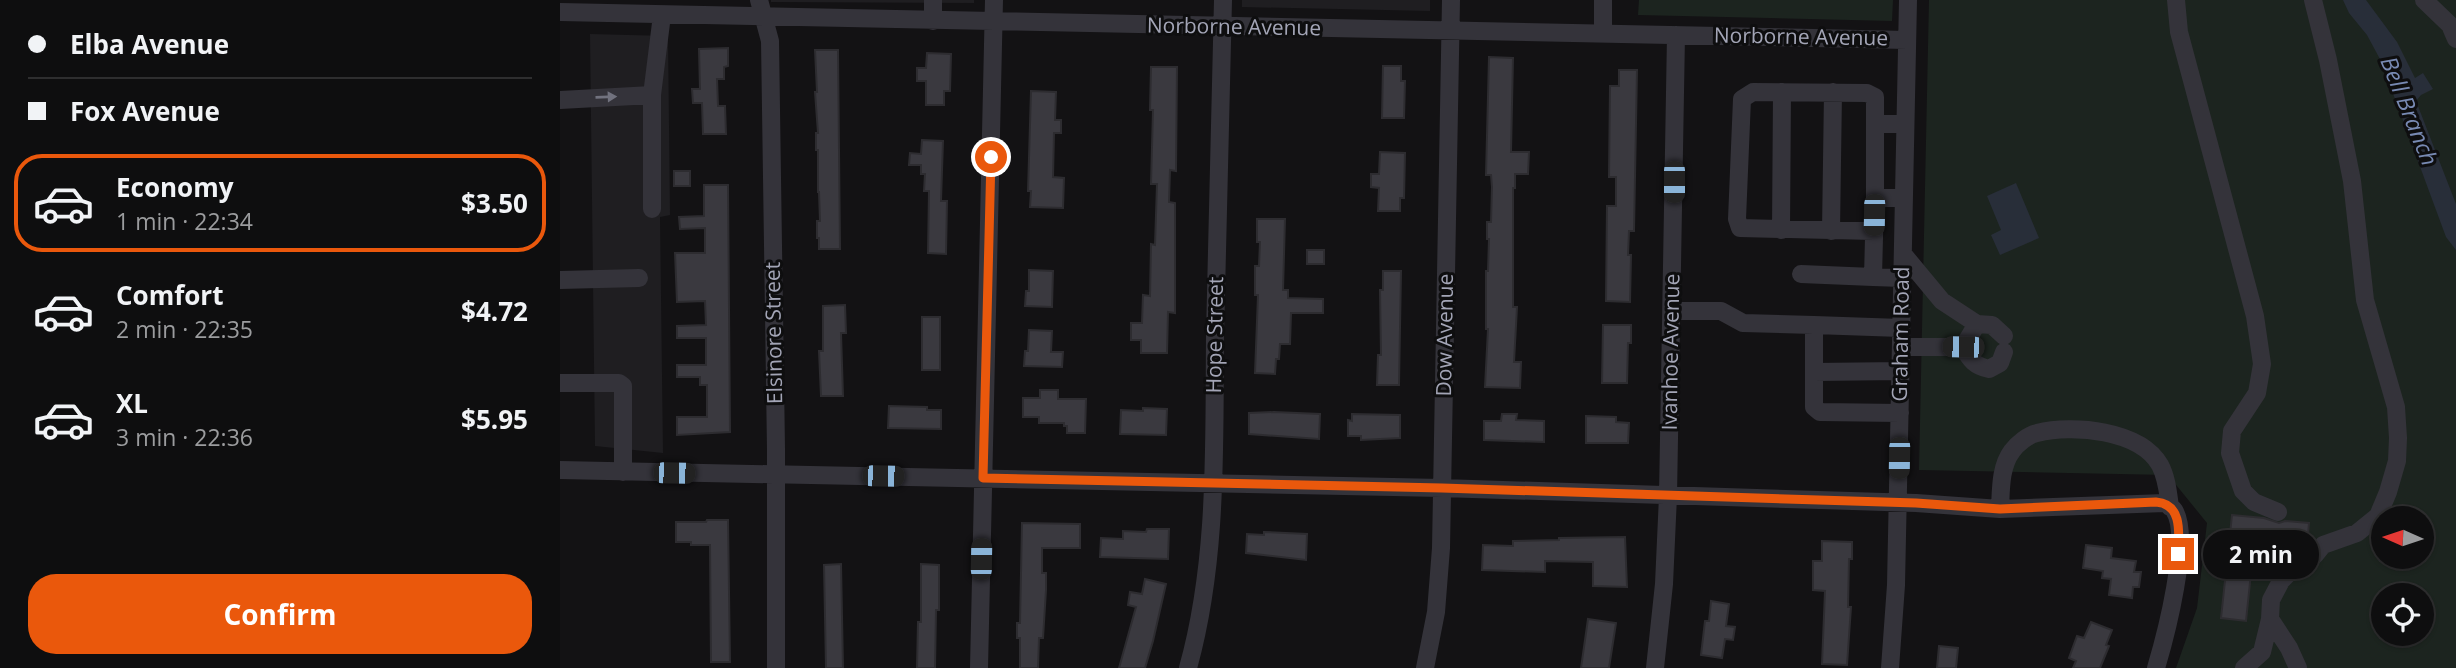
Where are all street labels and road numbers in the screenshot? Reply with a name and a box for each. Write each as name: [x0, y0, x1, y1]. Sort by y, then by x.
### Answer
street label: Norborne Avenue: [1147, 10, 1321, 42]
street label: Norborne Avenue: [1714, 20, 1888, 52]
street label: Elsinore Street: [758, 262, 788, 404]
street label: Graham Road: [1885, 266, 1915, 402]
street label: Dow Avenue: [1429, 273, 1459, 397]
street label: Ivanhoe Avenue: [1655, 273, 1685, 431]
street label: Hope Street: [1199, 276, 1229, 394]

